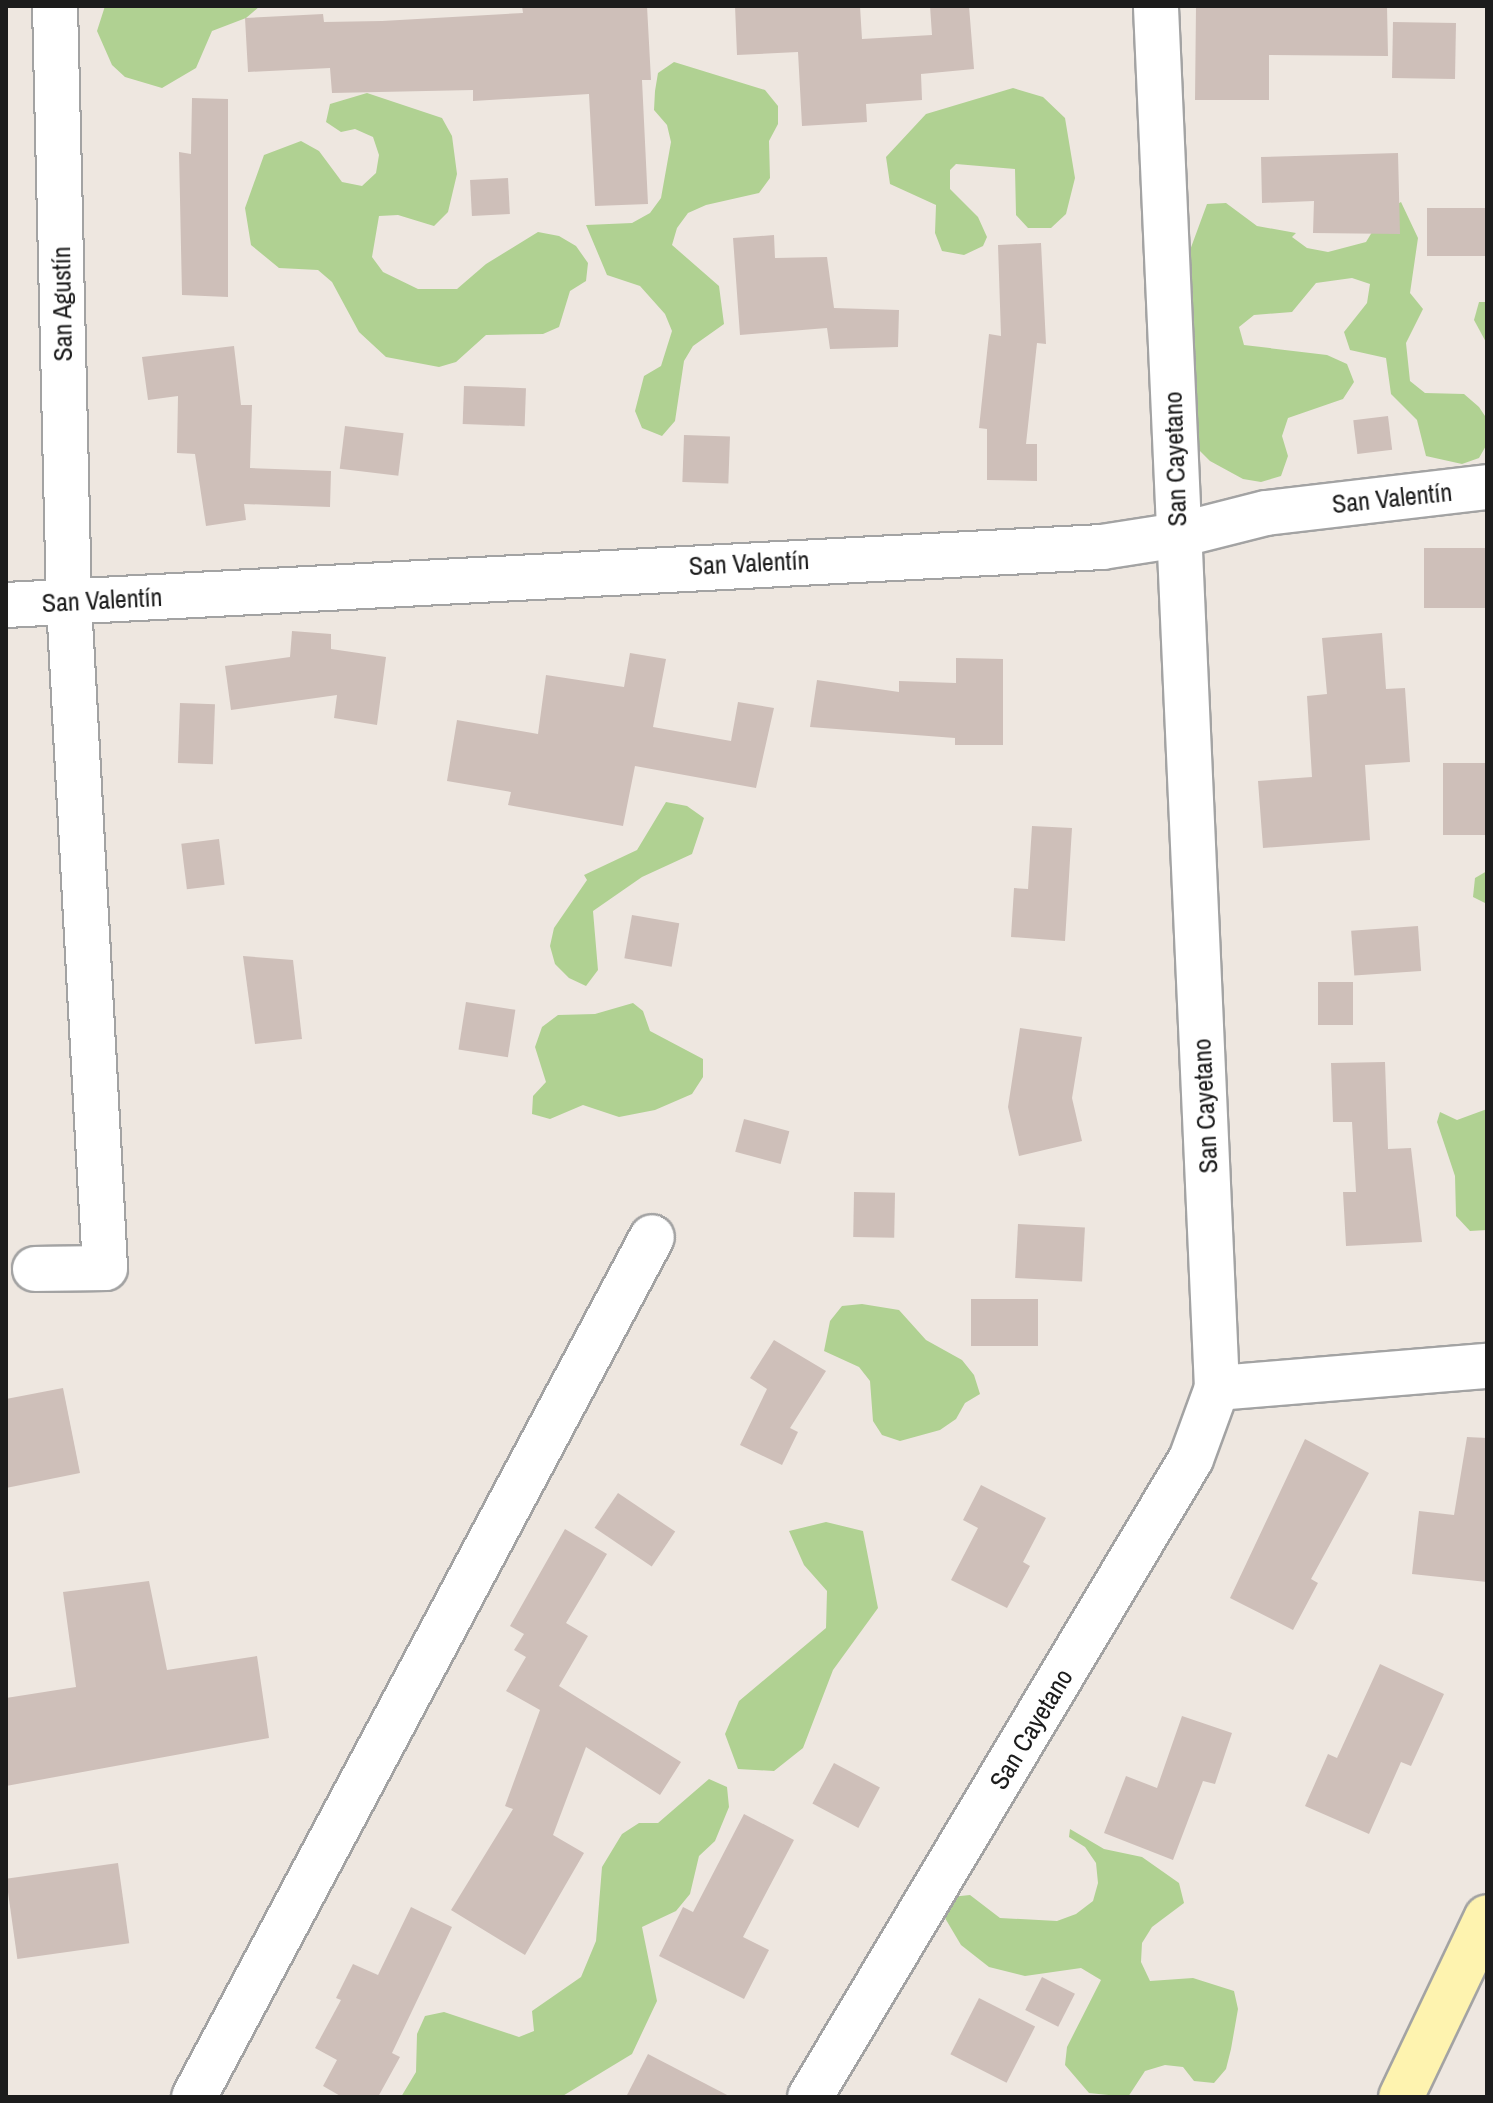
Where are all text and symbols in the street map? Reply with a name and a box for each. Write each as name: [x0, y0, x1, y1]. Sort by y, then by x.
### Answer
street label: San Agustín: [45, 246, 79, 362]
street label: San Cayetano: [1157, 391, 1193, 527]
street label: San Valentín: [1330, 476, 1454, 520]
street label: San Valentín: [688, 544, 810, 582]
street label: San Valentín: [41, 581, 163, 619]
street label: San Cayetano: [1186, 1038, 1224, 1174]
street label: San Cayetano: [983, 1663, 1079, 1795]

